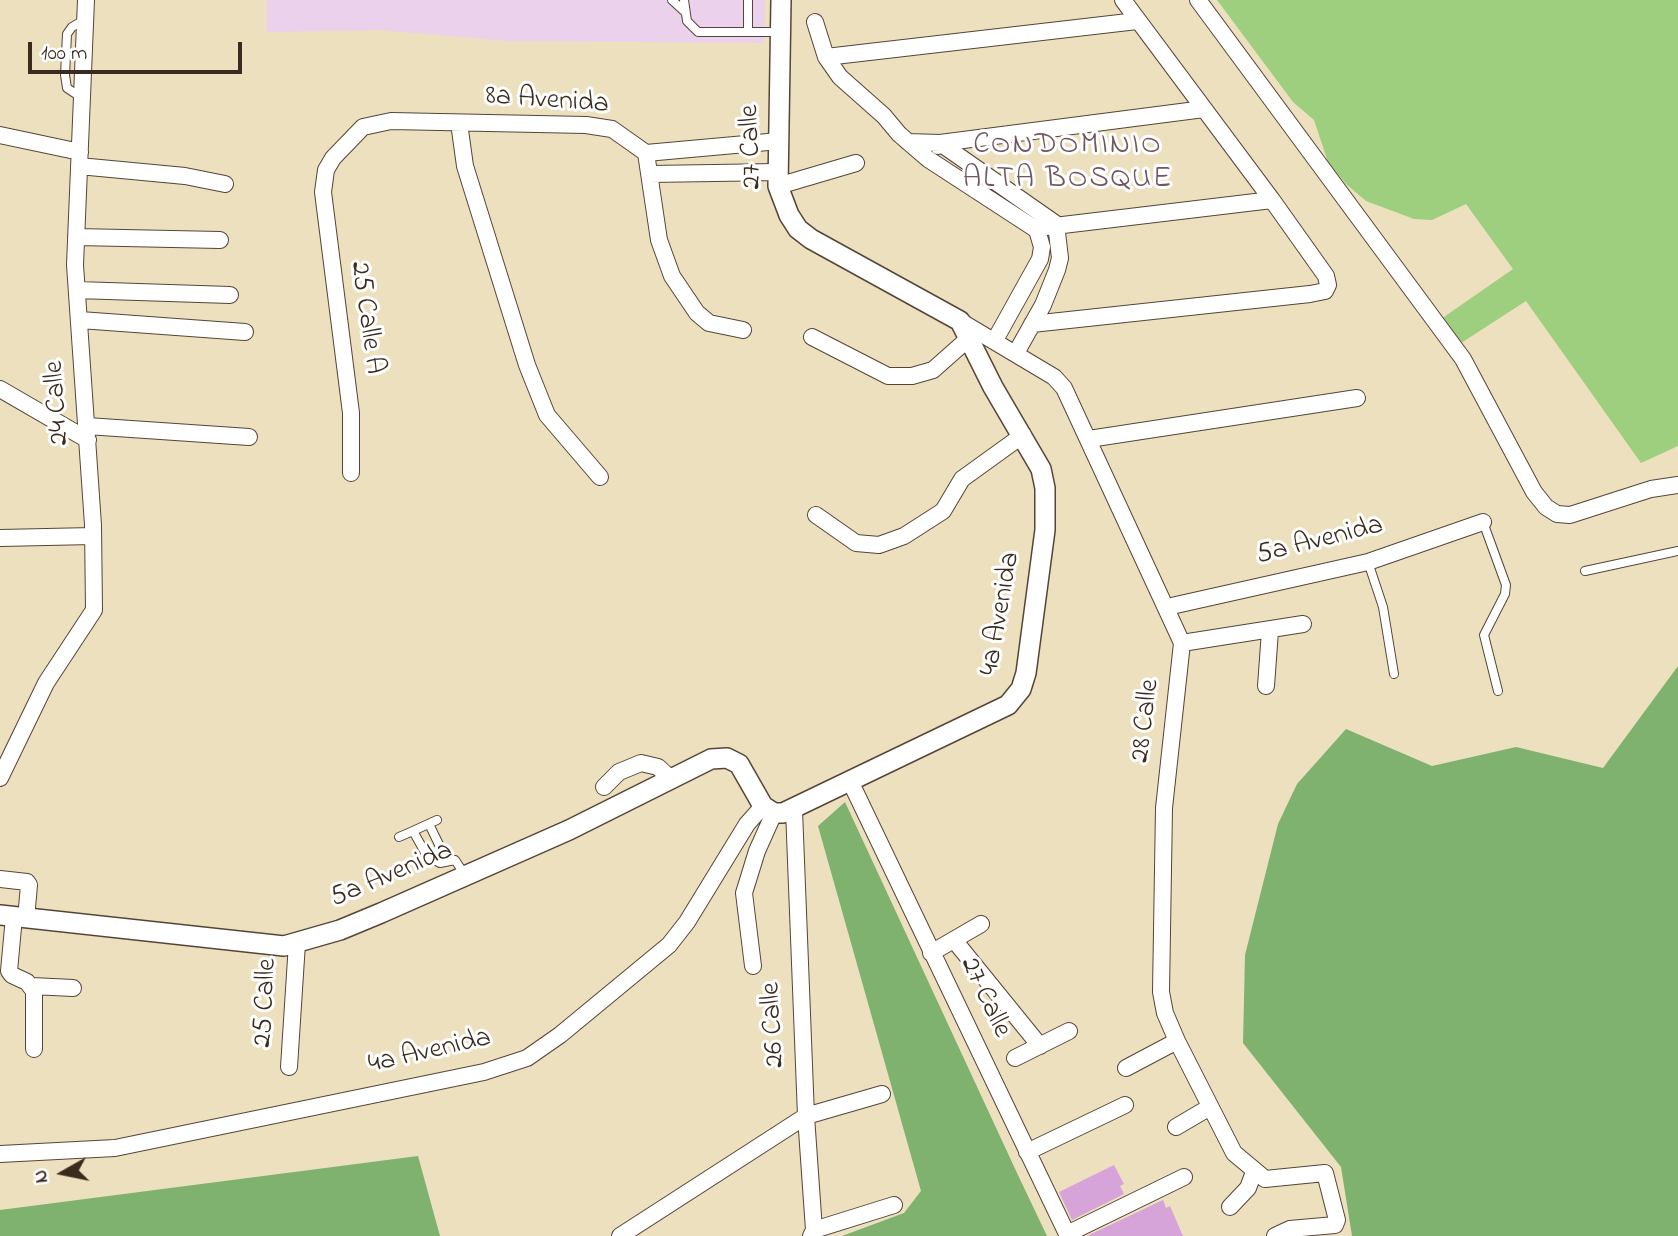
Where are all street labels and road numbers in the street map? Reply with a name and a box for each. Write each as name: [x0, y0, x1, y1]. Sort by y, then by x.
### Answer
street label: 8a Avenida: [484, 81, 610, 123]
street label: 27 Calle: [735, 104, 771, 190]
street label: 25 Calle A: [340, 259, 390, 377]
street label: 24 Calle: [39, 359, 79, 447]
street label: 5a Avenida: [1253, 510, 1387, 574]
street label: 4a Avenida: [975, 550, 1029, 678]
street label: 28 Calle: [1125, 677, 1169, 765]
street label: 5a Avenida: [326, 835, 458, 917]
street label: 27 Calle: [951, 952, 1017, 1044]
street label: 25 Calle: [248, 957, 286, 1049]
street label: 26 Calle: [756, 981, 794, 1069]
street label: 4a Avenida: [365, 1023, 495, 1083]

